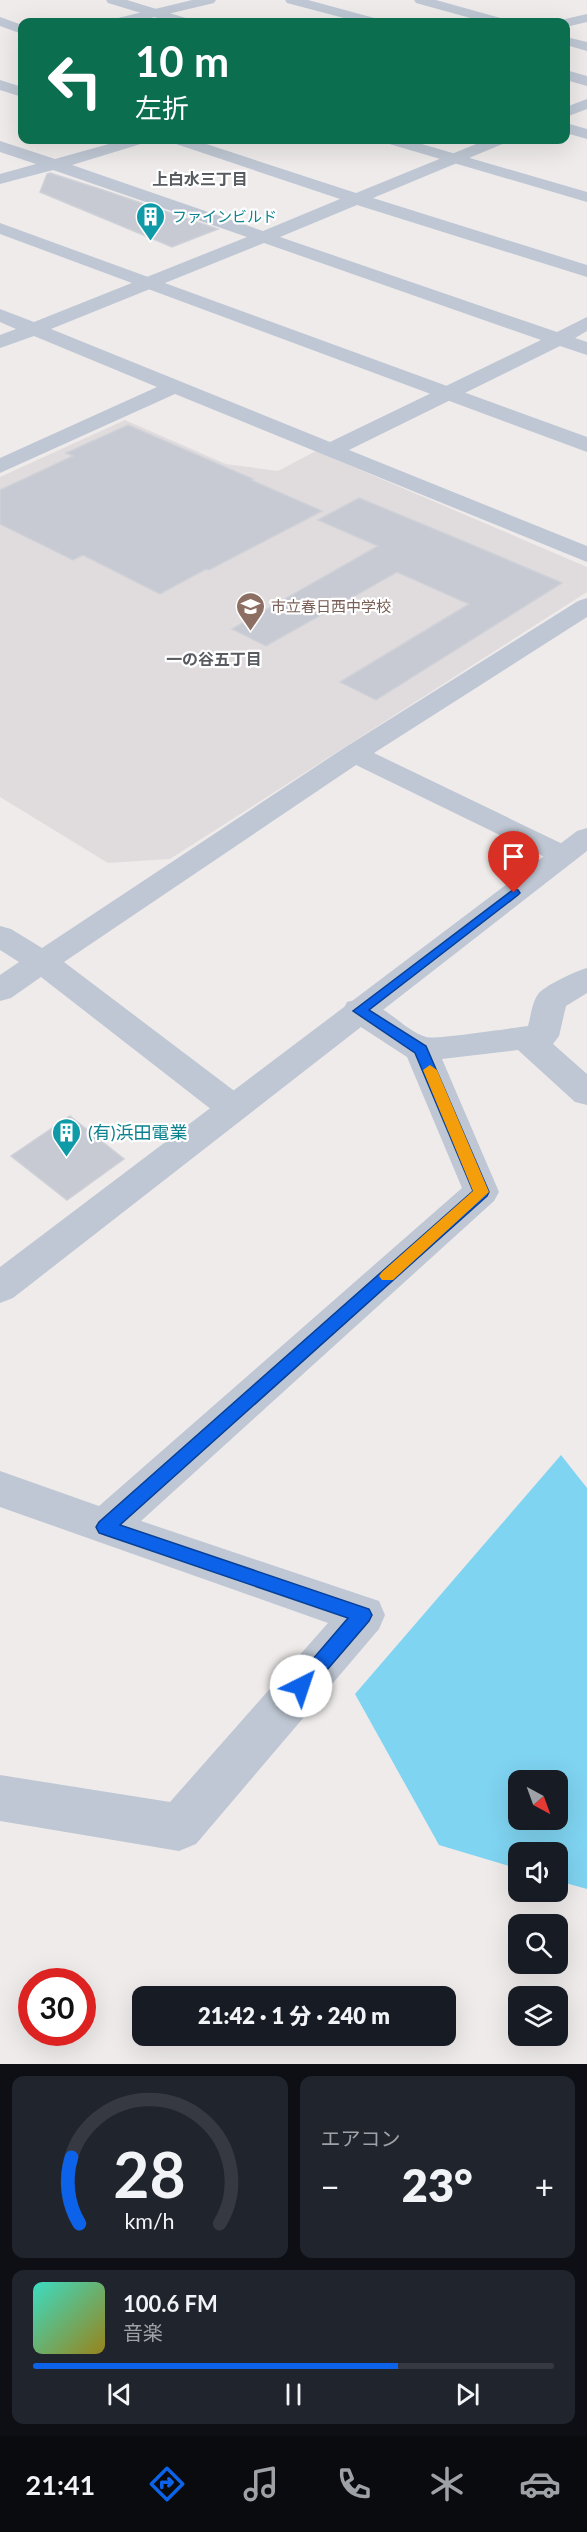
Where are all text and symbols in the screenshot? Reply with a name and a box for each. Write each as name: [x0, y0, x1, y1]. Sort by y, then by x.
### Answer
text: 10 m: [135, 36, 229, 86]
icon: left: [36, 42, 114, 120]
text: 左折: [135, 91, 189, 124]
district label: 上白水三丁目: [152, 169, 248, 188]
building icon: ファインビルド: [135, 200, 167, 242]
place label: ファインビルド: [172, 207, 277, 225]
school or university icon: 市立春日西中学校: [234, 590, 266, 632]
place label: 市立春日西中学校: [271, 597, 391, 615]
district label: 一の谷五丁目: [166, 649, 262, 668]
pin: [488, 831, 539, 893]
icon: arrive: [497, 840, 530, 873]
building icon: (有)浜田電業: [51, 1116, 83, 1158]
place label: (有)浜田電業: [88, 1121, 188, 1143]
position arrow: [269, 1654, 333, 1718]
north arrow: [508, 1770, 568, 1830]
map controls: [508, 1770, 568, 2046]
button: sound: [508, 1842, 568, 1902]
button: search: [508, 1914, 568, 1974]
speed limit sign: 30: [18, 1968, 96, 2046]
button: layers: [508, 1986, 568, 2046]
text: 21:42 · 1 分 · 240 m: [198, 2002, 390, 2029]
text: エアコン: [321, 2126, 401, 2150]
text: 28: [114, 2136, 186, 2211]
text: 23°: [402, 2158, 473, 2212]
text: −: [321, 2166, 340, 2206]
text: +: [535, 2166, 554, 2206]
text: km/h: [125, 2208, 175, 2234]
text: 100.6 FM: [123, 2290, 218, 2317]
text: 音楽: [123, 2320, 163, 2344]
icon: previous: [103, 2378, 136, 2411]
icon: pause: [277, 2378, 310, 2411]
icon: next: [451, 2378, 484, 2411]
icon: directions: [146, 2463, 188, 2505]
icon: music: [240, 2463, 282, 2505]
icon: phone: [333, 2463, 375, 2505]
icon: climate: [426, 2463, 468, 2505]
icon: car: [519, 2463, 561, 2505]
text: 21:41: [26, 2468, 95, 2501]

